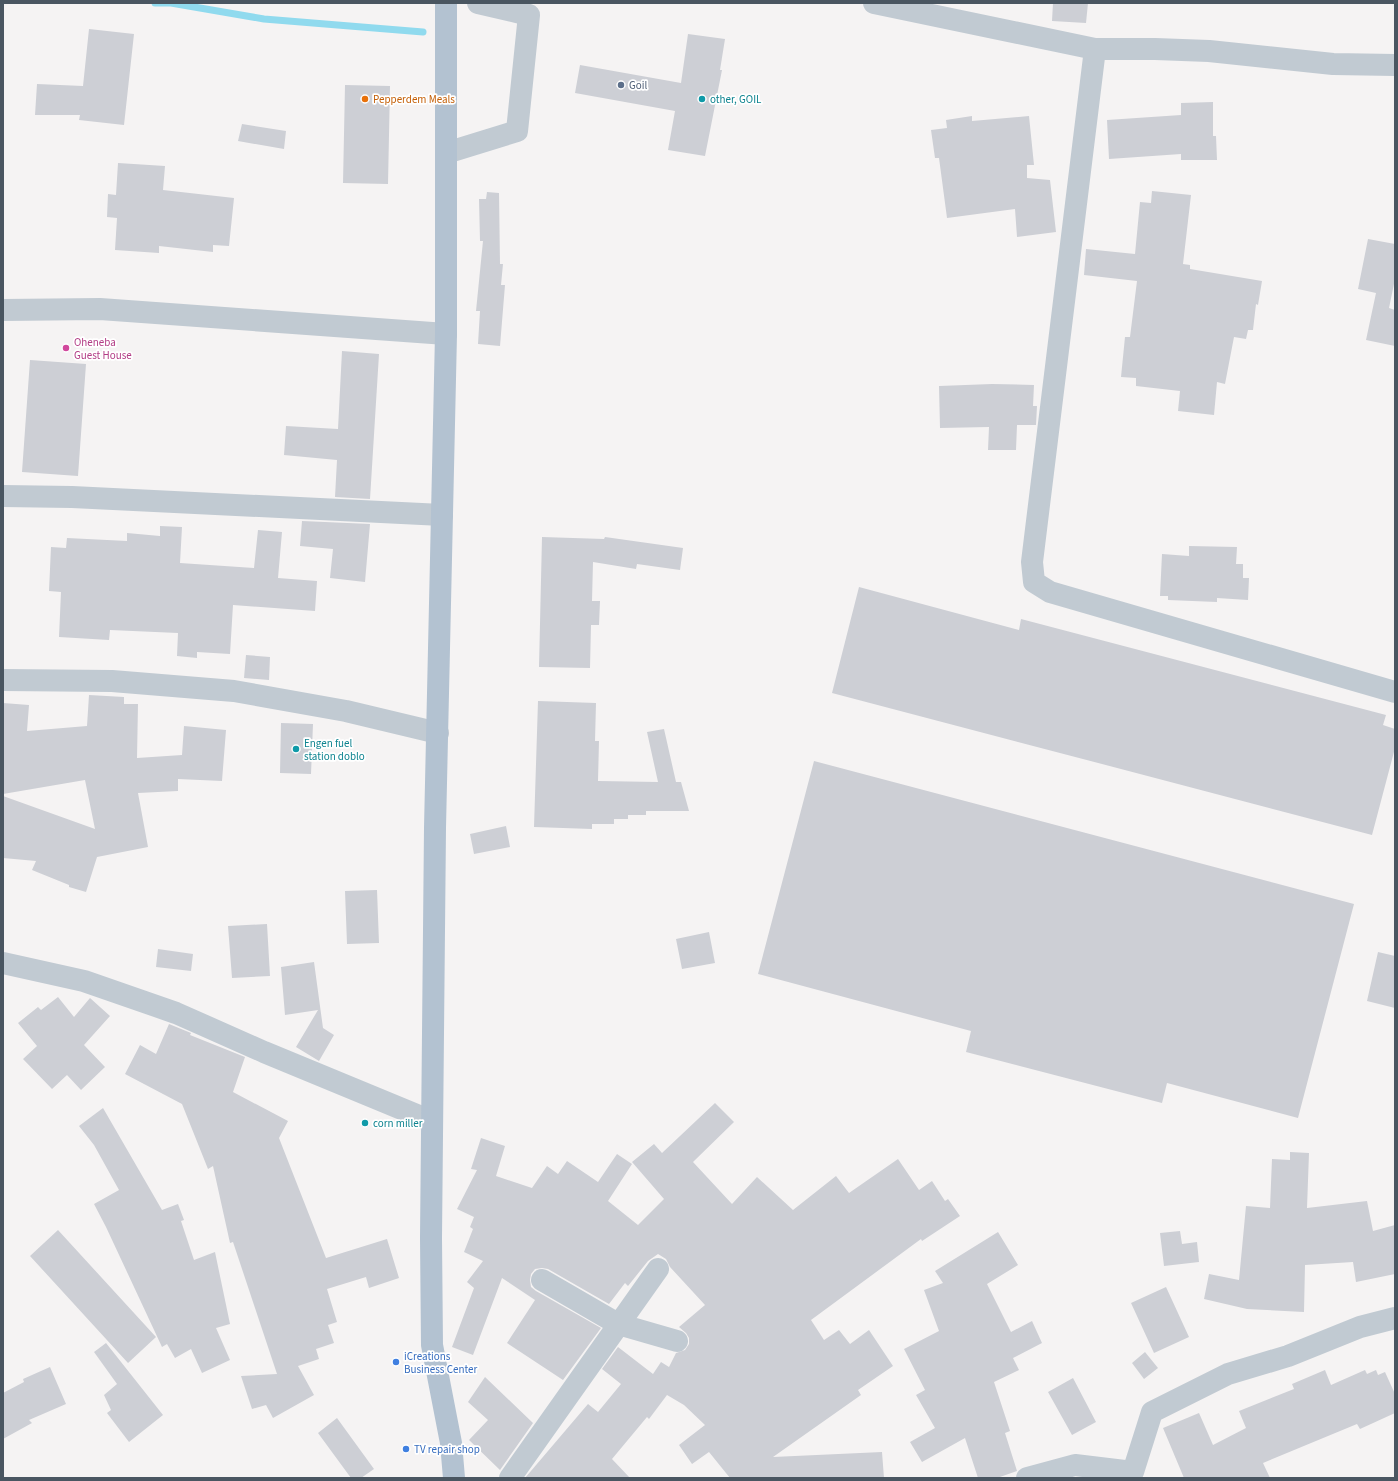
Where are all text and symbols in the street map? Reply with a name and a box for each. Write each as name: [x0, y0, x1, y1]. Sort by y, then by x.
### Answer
place label: Goil: [629, 78, 647, 93]
marker: Goil: [616, 80, 626, 90]
place label: Pepperdem Meals: [373, 92, 455, 107]
place label: other, GOIL: [710, 92, 762, 107]
marker: Pepperdem Meals: [360, 94, 370, 104]
marker: other, GOIL: [697, 94, 707, 104]
place label: Oheneba Guest House: [74, 335, 132, 363]
marker: Oheneba Guest House: [61, 343, 71, 353]
place label: Engen fuel station doblo: [304, 736, 365, 764]
marker: Engen fuel station doblo: [291, 744, 301, 754]
place label: corn miller: [373, 1116, 423, 1131]
marker: corn miller: [360, 1118, 370, 1128]
place label: iCreations Business Center: [404, 1349, 477, 1377]
marker: iCreations Business Center: [391, 1357, 401, 1367]
place label: TV repair shop: [414, 1442, 480, 1457]
marker: TV repair shop: [401, 1444, 411, 1454]

